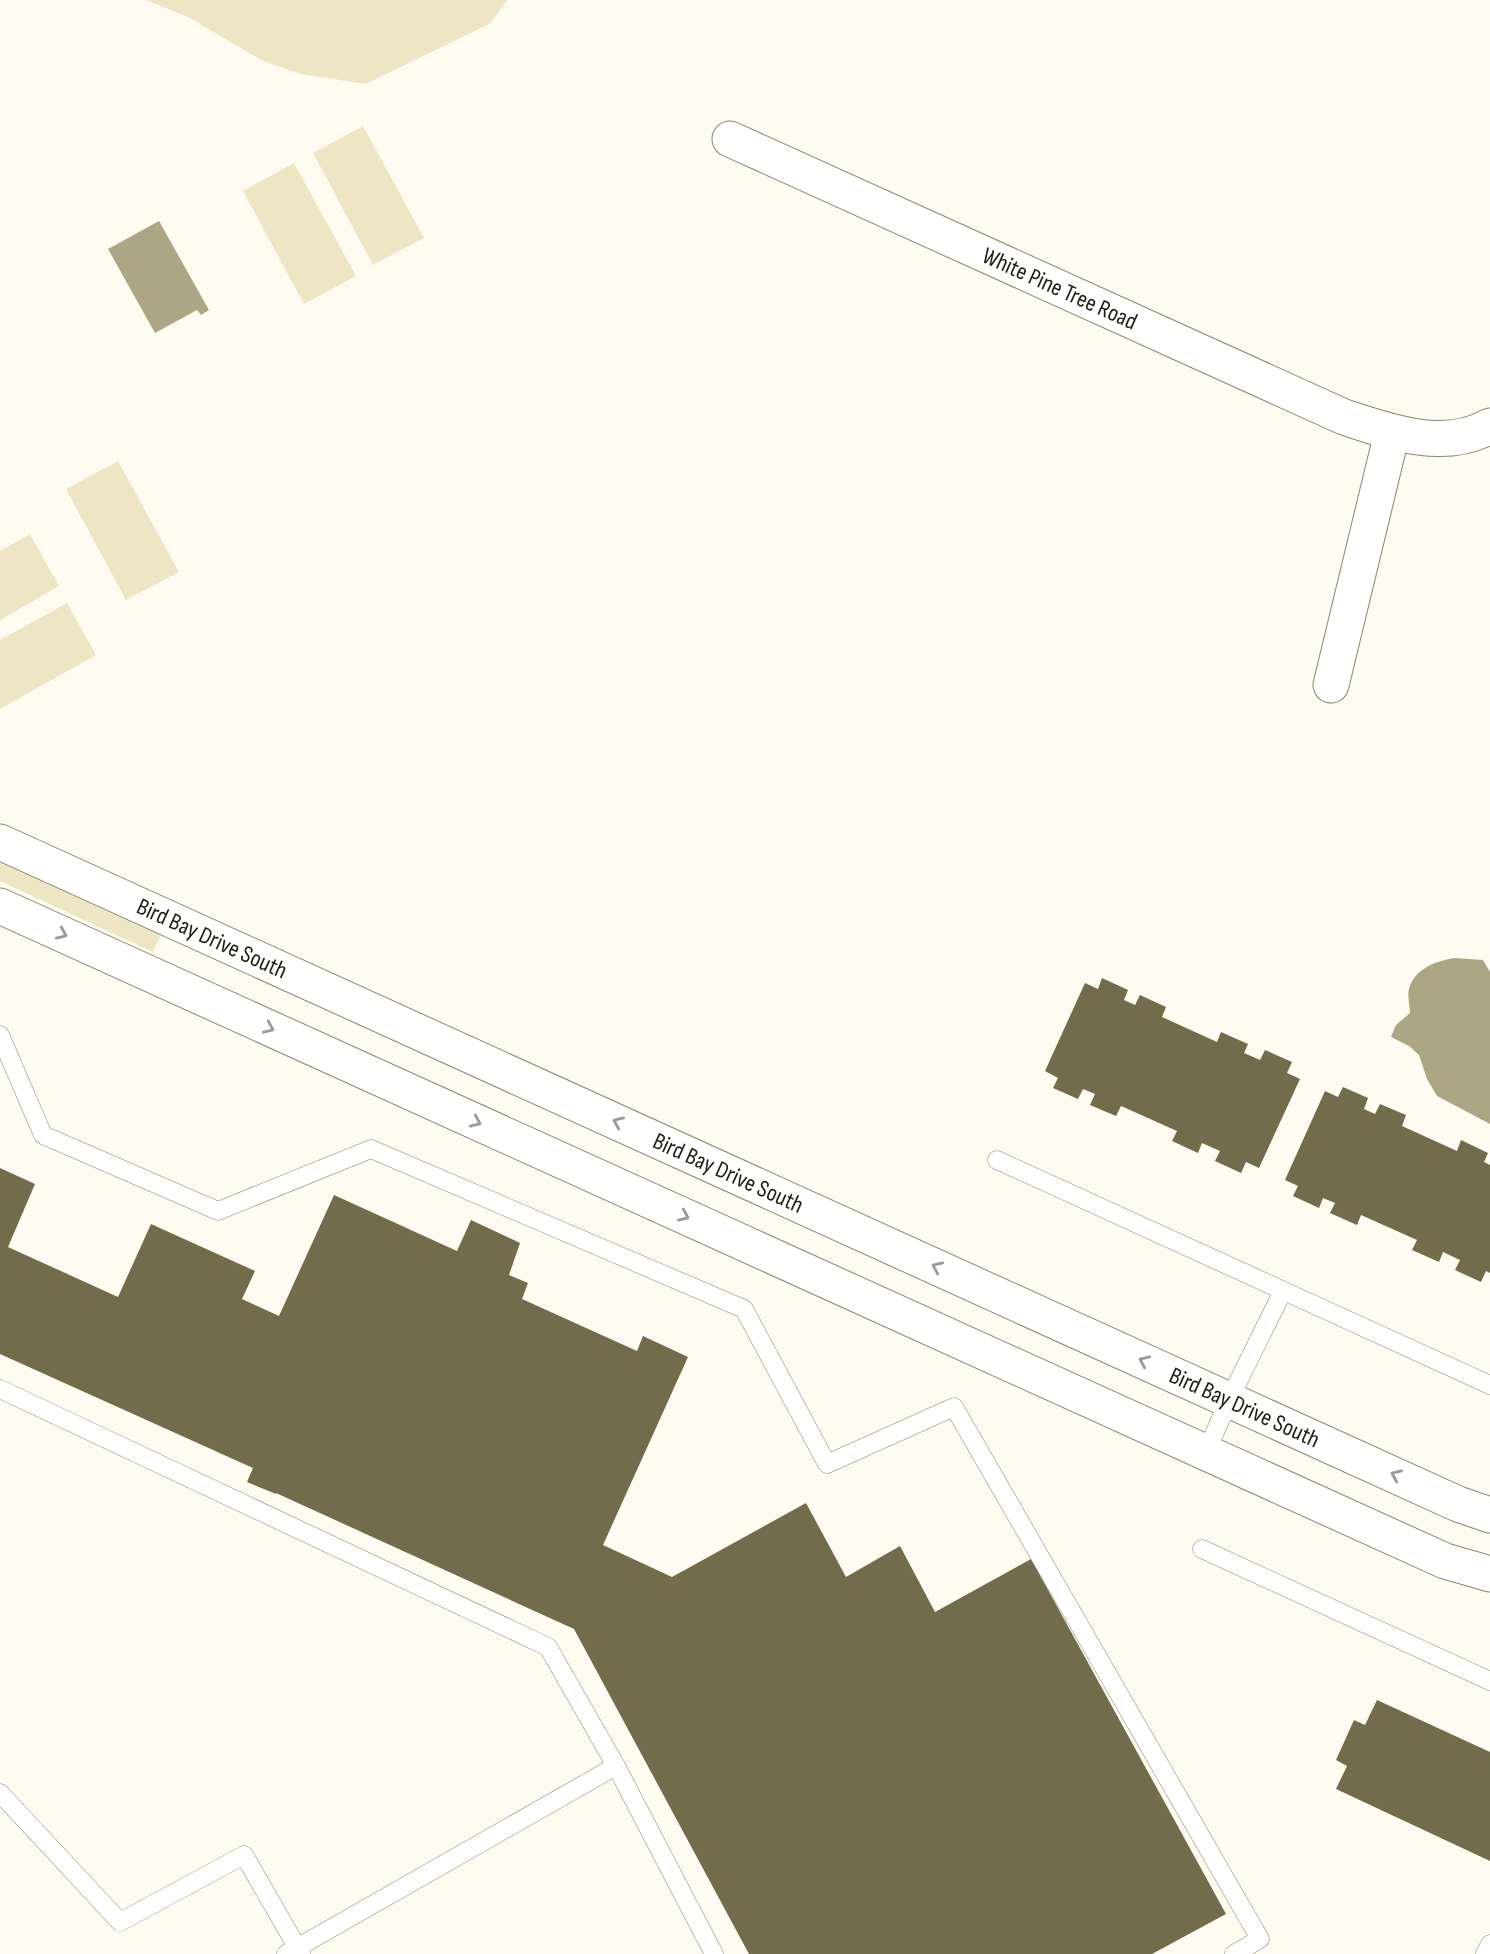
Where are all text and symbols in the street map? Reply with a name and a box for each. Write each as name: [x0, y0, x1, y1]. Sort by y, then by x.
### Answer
street label: White Pine Tree Road: [978, 241, 1142, 336]
street label: Bird Bay Drive South: [132, 892, 292, 985]
one-way arrow: [55, 926, 67, 940]
one-way arrow: [262, 1020, 274, 1034]
one-way arrow: [469, 1114, 482, 1128]
one-way arrow: [613, 1117, 625, 1131]
street label: Bird Bay Drive South: [649, 1126, 808, 1219]
one-way arrow: [676, 1208, 689, 1222]
one-way arrow: [932, 1261, 944, 1275]
one-way arrow: [1139, 1355, 1151, 1369]
street label: Bird Bay Drive South: [1165, 1360, 1325, 1454]
one-way arrow: [1390, 1470, 1403, 1484]

